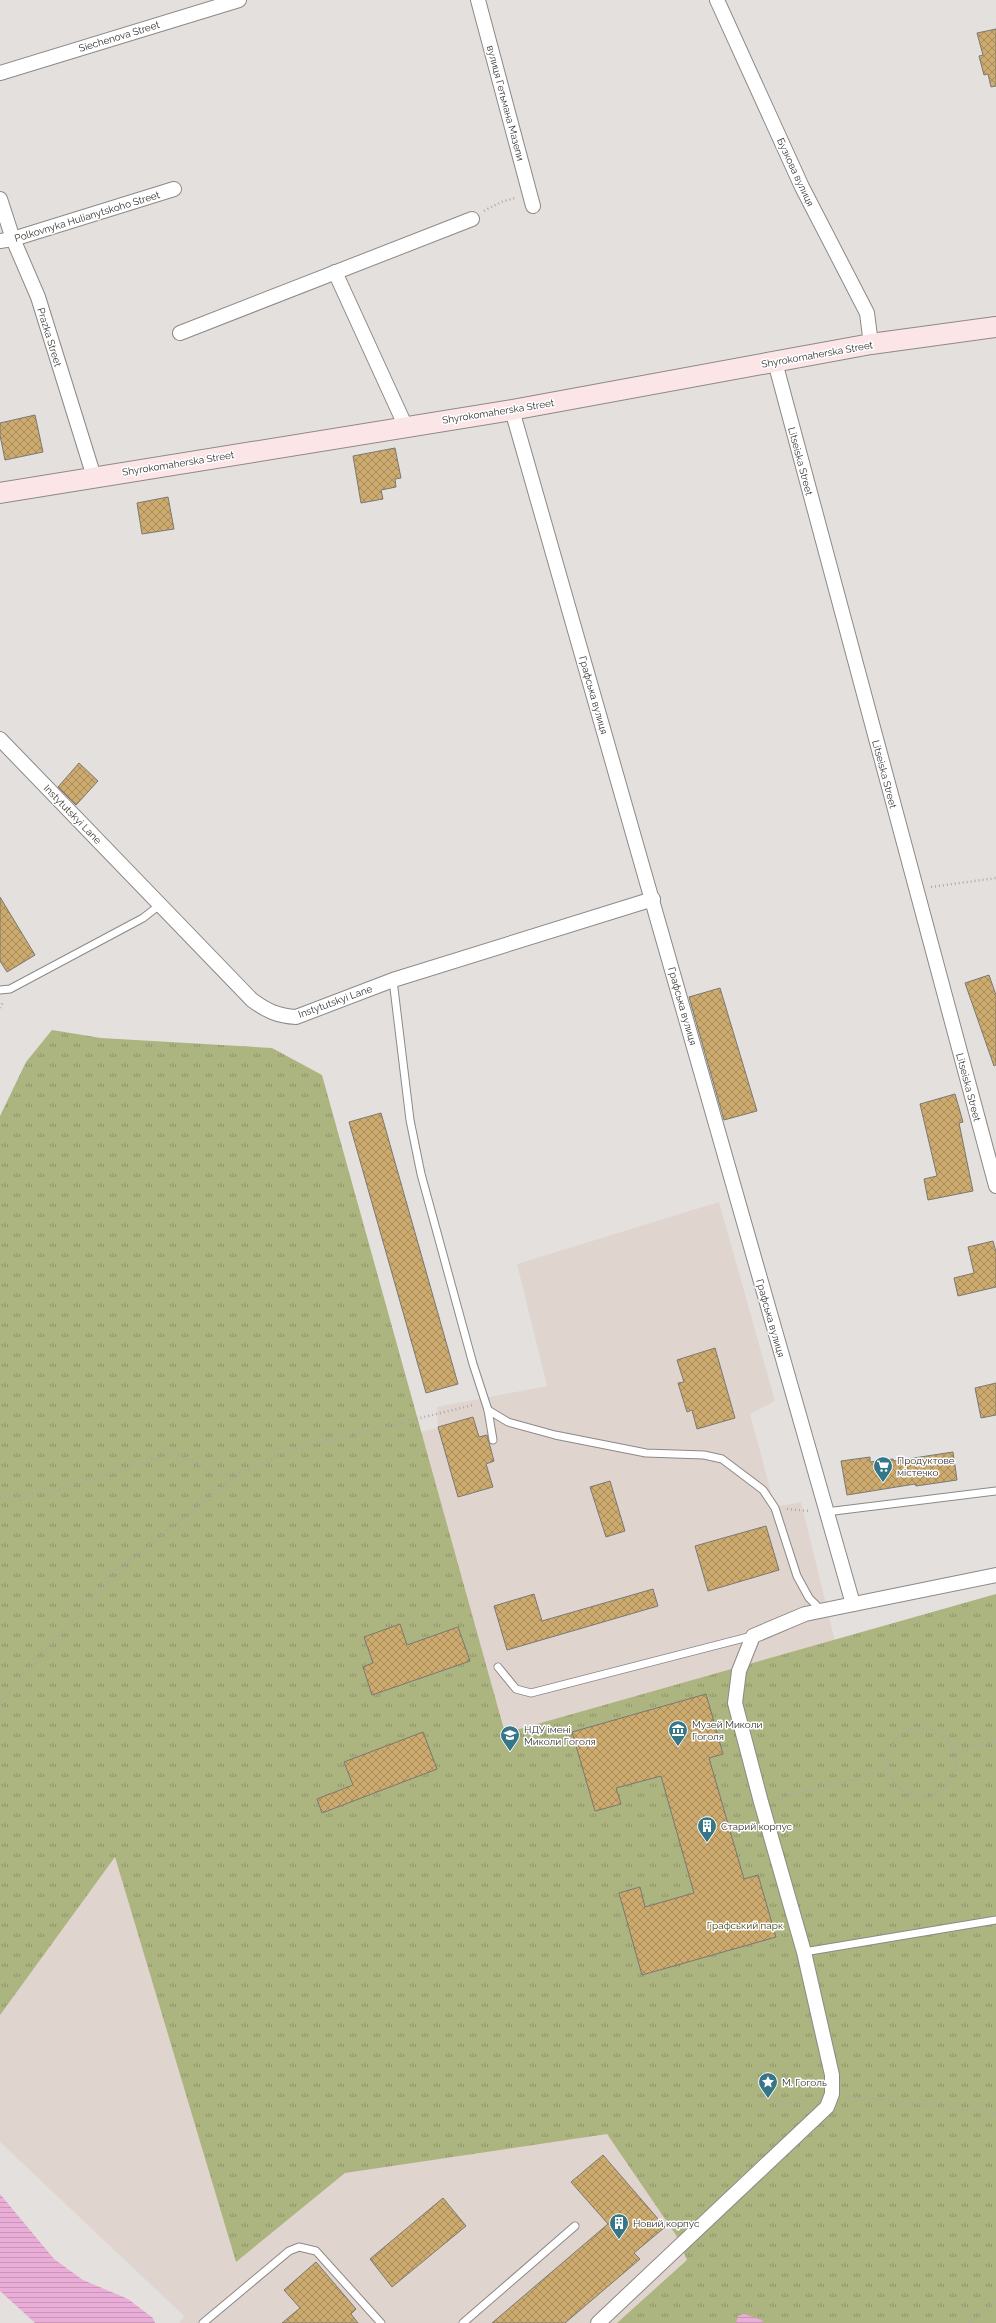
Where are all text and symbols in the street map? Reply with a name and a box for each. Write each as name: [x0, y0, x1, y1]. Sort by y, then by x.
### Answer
street label: Siechenova Street: [77, 19, 161, 54]
street label: вулиця Гетьмана Мазепи: [485, 44, 526, 162]
street label: Бузкова вулиця: [775, 136, 816, 208]
street label: Polkovnyka Hulianytskoho Street: [13, 189, 162, 244]
street label: Prazka Street: [35, 306, 64, 369]
street label: Shyrokomaherska Street: [760, 339, 874, 370]
street label: Shyrokomaherska Street: [441, 397, 555, 426]
street label: Litseiska Street: [786, 426, 815, 497]
street label: Shyrokomaherska Street: [121, 449, 235, 478]
street label: Графська вулиця: [577, 655, 610, 735]
street label: Litseiska Street: [870, 739, 899, 810]
street label: Instytutskyi Lane: [42, 783, 104, 846]
street label: Графська вулиця: [666, 966, 699, 1046]
street label: Instytutskyi Lane: [297, 983, 374, 1020]
street label: Litseiska Street: [954, 1052, 983, 1123]
street label: Графська вулиця: [754, 1278, 787, 1358]
supermarket icon: Продуктове містечко: [872, 1455, 894, 1483]
place label: Продуктове містечко: [897, 1455, 955, 1478]
museum icon: Музей Миколи Гоголя: [667, 1719, 689, 1747]
place label: Музей Миколи Гоголя: [692, 1719, 762, 1742]
school or university icon: НДУ імені Миколи Гоголя: [499, 1724, 521, 1752]
place label: НДУ імені Миколи Гоголя: [524, 1724, 596, 1747]
building icon: Старий корпус: [696, 1815, 718, 1843]
place label: Старий корпус: [721, 1821, 793, 1832]
park label: Графський парк: [707, 1920, 783, 1931]
place icon: М. Гоголь: [757, 2071, 779, 2099]
place label: М. Гоголь: [782, 2077, 827, 2088]
building icon: Новий корпус: [608, 2212, 630, 2240]
place label: Новий корпус: [633, 2218, 700, 2229]

